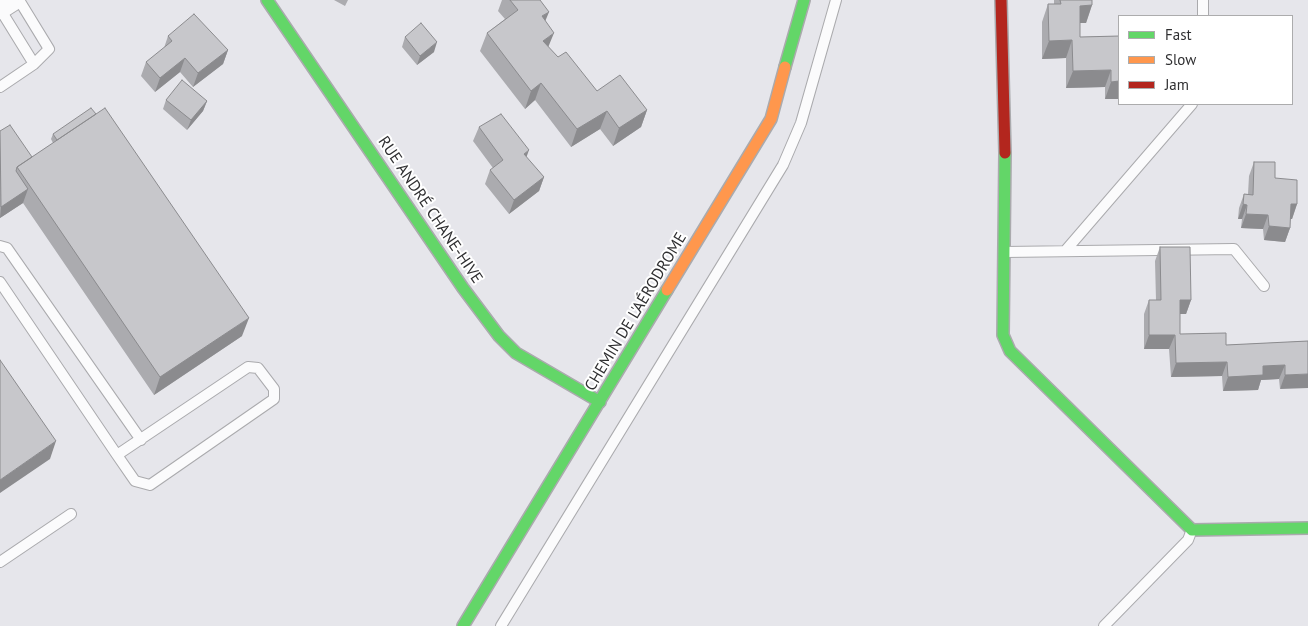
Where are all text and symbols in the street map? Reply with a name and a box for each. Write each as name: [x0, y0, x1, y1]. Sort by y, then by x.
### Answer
legend: [1118, 15, 1293, 105]
text: Fast: [1165, 25, 1192, 44]
text: Slow: [1165, 50, 1196, 69]
text: Jam: [1165, 75, 1189, 94]
street label: RUE ANDRÉ CHANE-HIVE: [374, 133, 486, 287]
street label: CHEMIN DE L'AÉRODROME: [581, 229, 691, 395]

